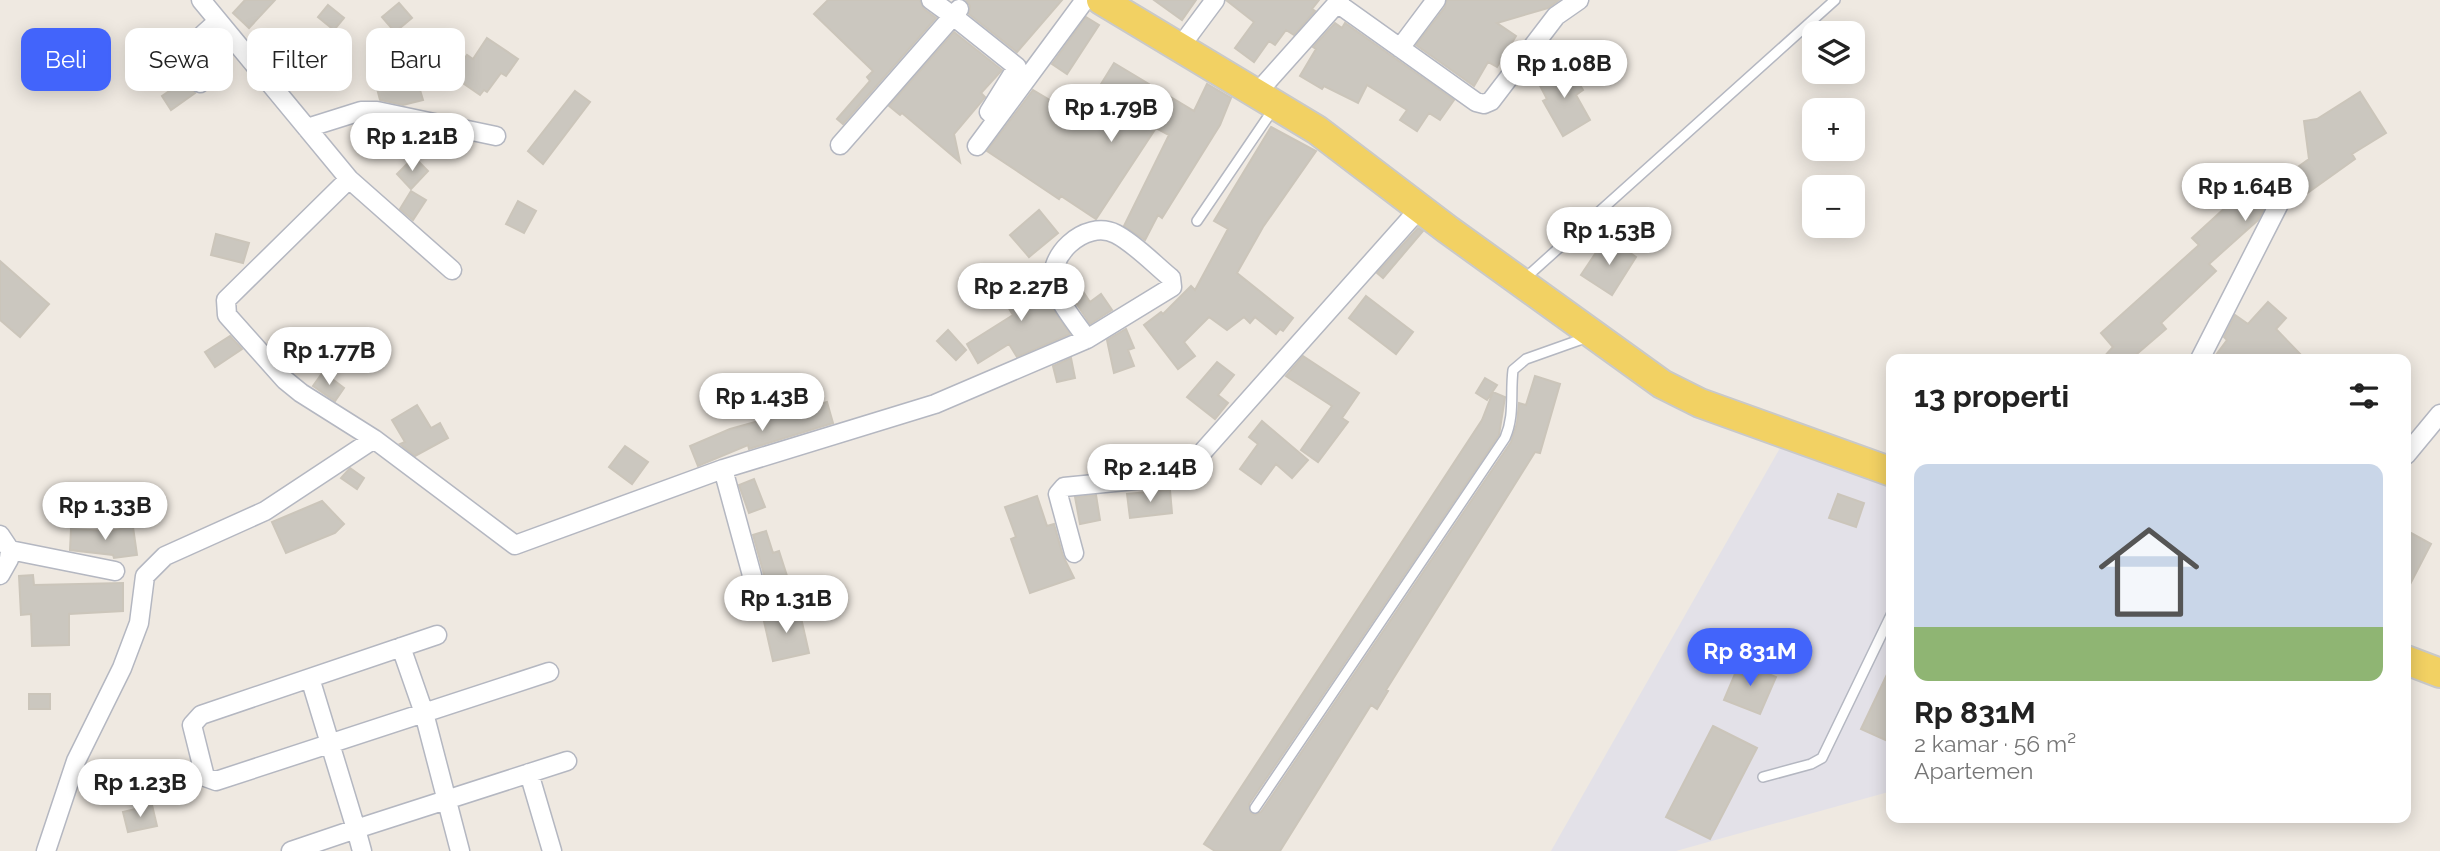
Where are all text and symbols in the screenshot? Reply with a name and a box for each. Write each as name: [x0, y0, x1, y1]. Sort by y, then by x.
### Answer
map controls: [1802, 21, 1865, 238]
button: layers: [1802, 21, 1865, 84]
chip: Beli: [21, 28, 111, 91]
chip: Sewa: [125, 28, 233, 91]
chip: Filter: [247, 28, 352, 91]
chip: Baru: [366, 28, 465, 91]
pin: Rp 1.08B: [1492, 41, 1636, 100]
text: Rp 1.08B: [1516, 49, 1612, 76]
pin: Rp 1.79B: [1039, 85, 1183, 144]
text: Rp 1.79B: [1064, 93, 1158, 120]
button: +: [1802, 98, 1865, 161]
pin: Rp 1.21B: [340, 114, 484, 173]
text: Rp 1.21B: [366, 122, 458, 149]
pin: Rp 1.64B: [2173, 164, 2317, 223]
text: Rp 1.64B: [2198, 172, 2292, 199]
button: −: [1802, 175, 1865, 238]
pin: Rp 1.53B: [1537, 208, 1681, 267]
text: Rp 1.53B: [1562, 216, 1656, 243]
pin: Rp 2.27B: [949, 264, 1093, 323]
text: Rp 2.27B: [974, 272, 1068, 299]
pin: Rp 1.77B: [257, 328, 401, 387]
text: Rp 1.77B: [283, 336, 375, 363]
pin: Rp 1.43B: [690, 374, 834, 433]
icon: filters: [2345, 377, 2383, 415]
text: 13 properti: [1914, 379, 2069, 414]
text: Rp 1.43B: [715, 382, 809, 409]
pin: Rp 2.14B: [1078, 444, 1222, 504]
text: Rp 2.14B: [1103, 453, 1197, 480]
pin: Rp 1.33B: [33, 482, 177, 542]
text: Rp 1.33B: [58, 491, 152, 518]
icon: home: [2086, 509, 2212, 635]
pin: Rp 1.31B: [714, 576, 858, 635]
text: Rp 1.31B: [740, 584, 832, 611]
pin: Rp 831M: [1685, 628, 1815, 688]
text: Rp 831M: [1703, 637, 1797, 664]
text: Rp 831M: [1914, 695, 2036, 730]
text: 2 kamar · 56 m²: [1914, 730, 2076, 757]
text: Apartemen: [1914, 757, 2033, 784]
pin: Rp 1.23B: [68, 760, 212, 819]
text: Rp 1.23B: [93, 768, 187, 795]

